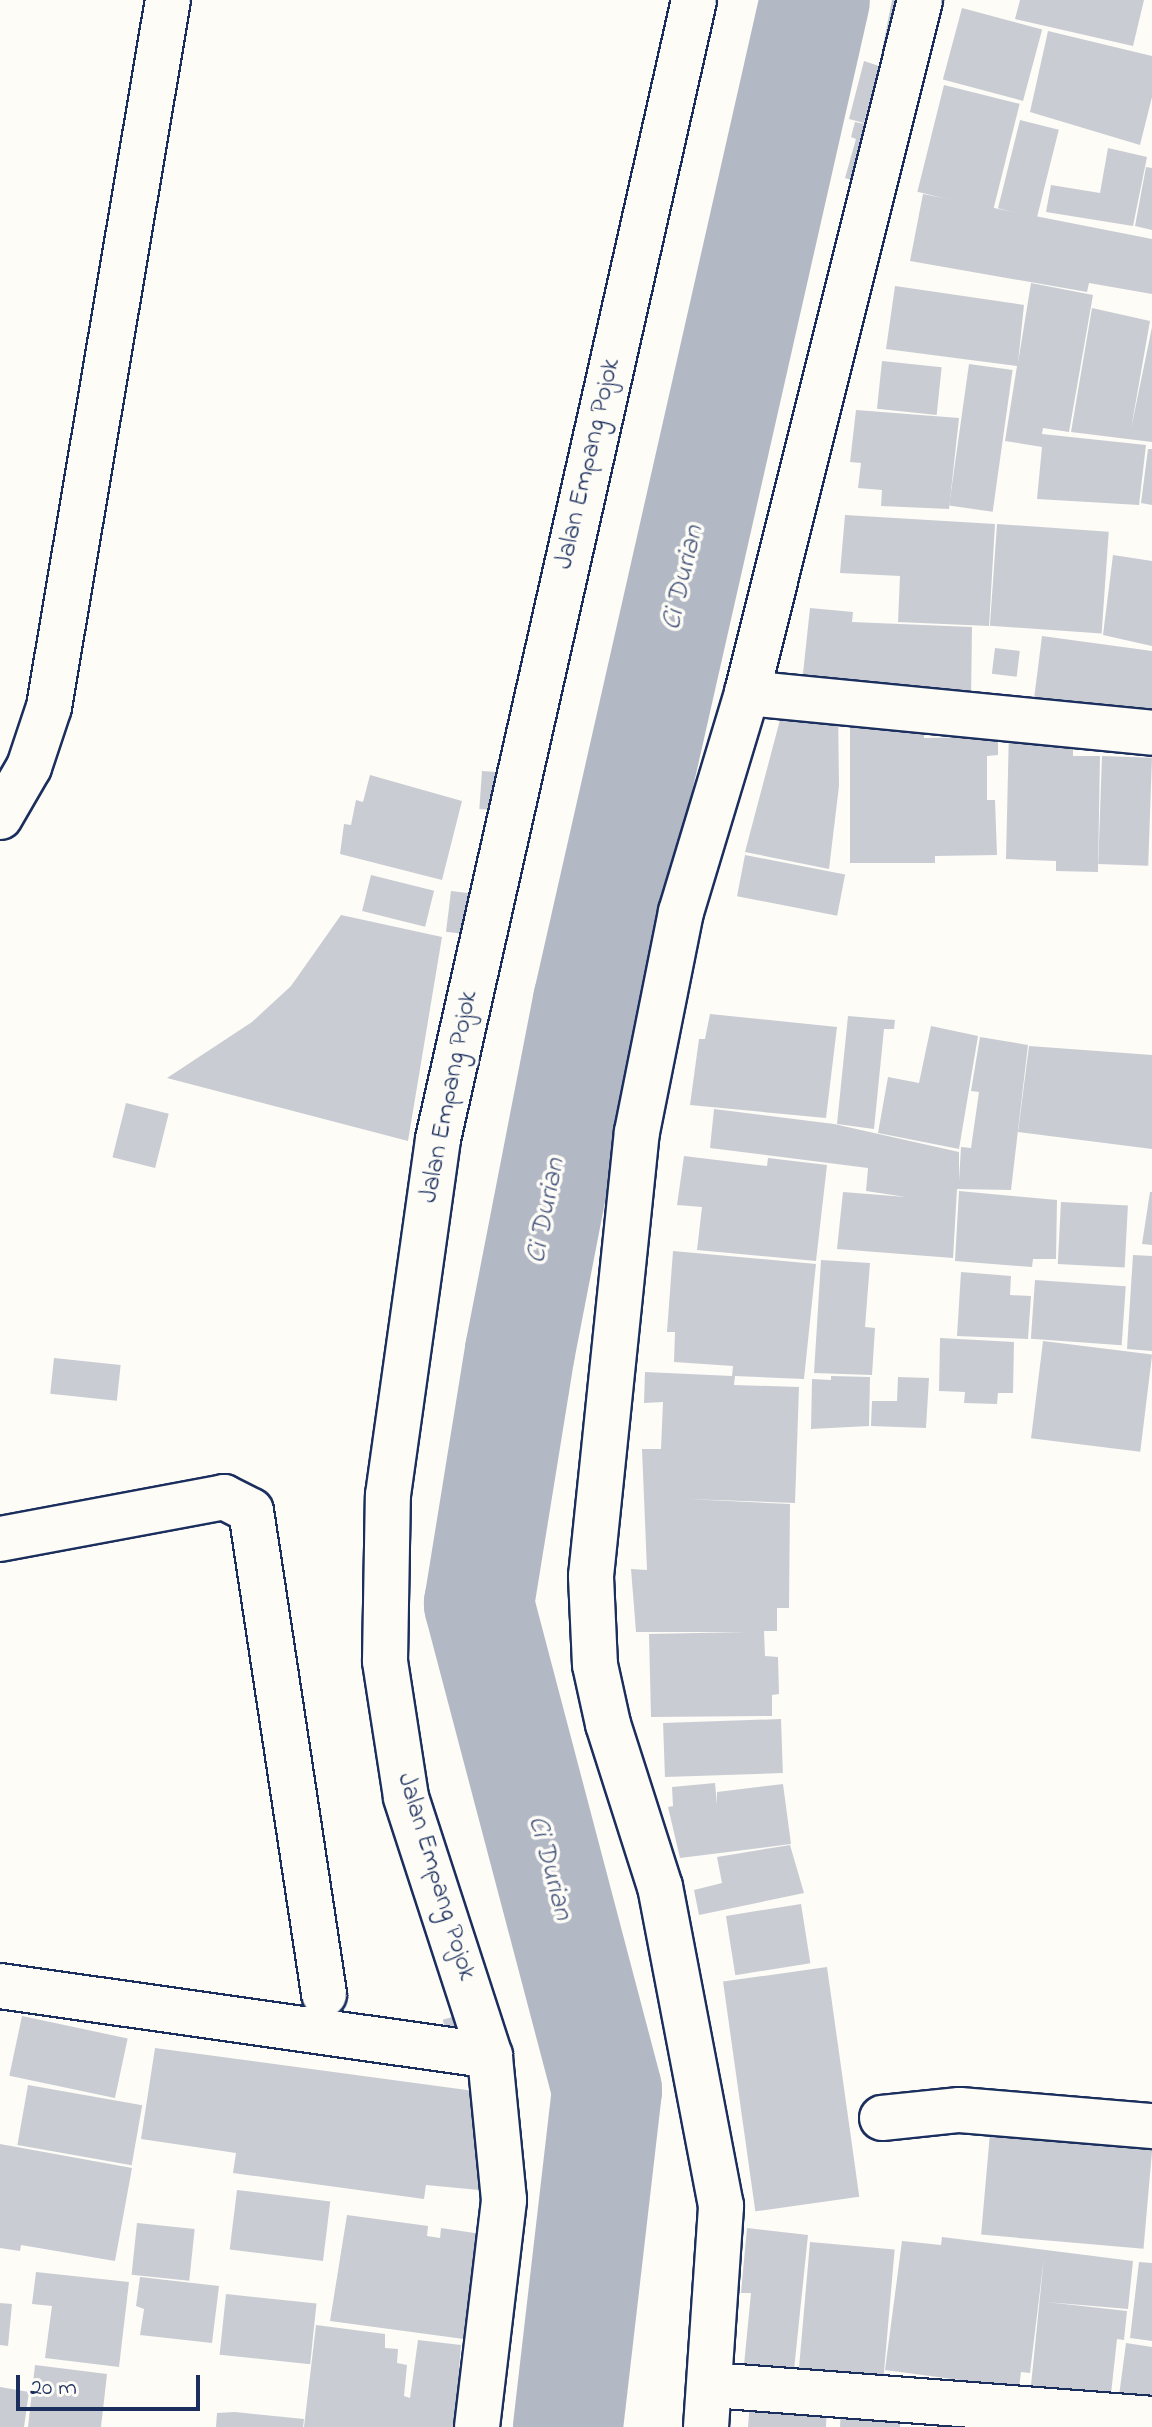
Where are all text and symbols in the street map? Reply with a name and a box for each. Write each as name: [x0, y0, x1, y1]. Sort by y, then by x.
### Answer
street label: Jalan Empang Pojok: [550, 356, 628, 572]
water label: Ci Durian: [656, 522, 712, 634]
street label: Jalan Empang Pojok: [414, 988, 486, 1206]
water label: Ci Durian: [520, 1156, 574, 1266]
street label: Jalan Empang Pojok: [389, 1769, 481, 1985]
water label: Ci Durian: [519, 1812, 579, 1924]
scale bar: [20, 2359, 204, 2409]
text: 20 m: [30, 2371, 77, 2406]

